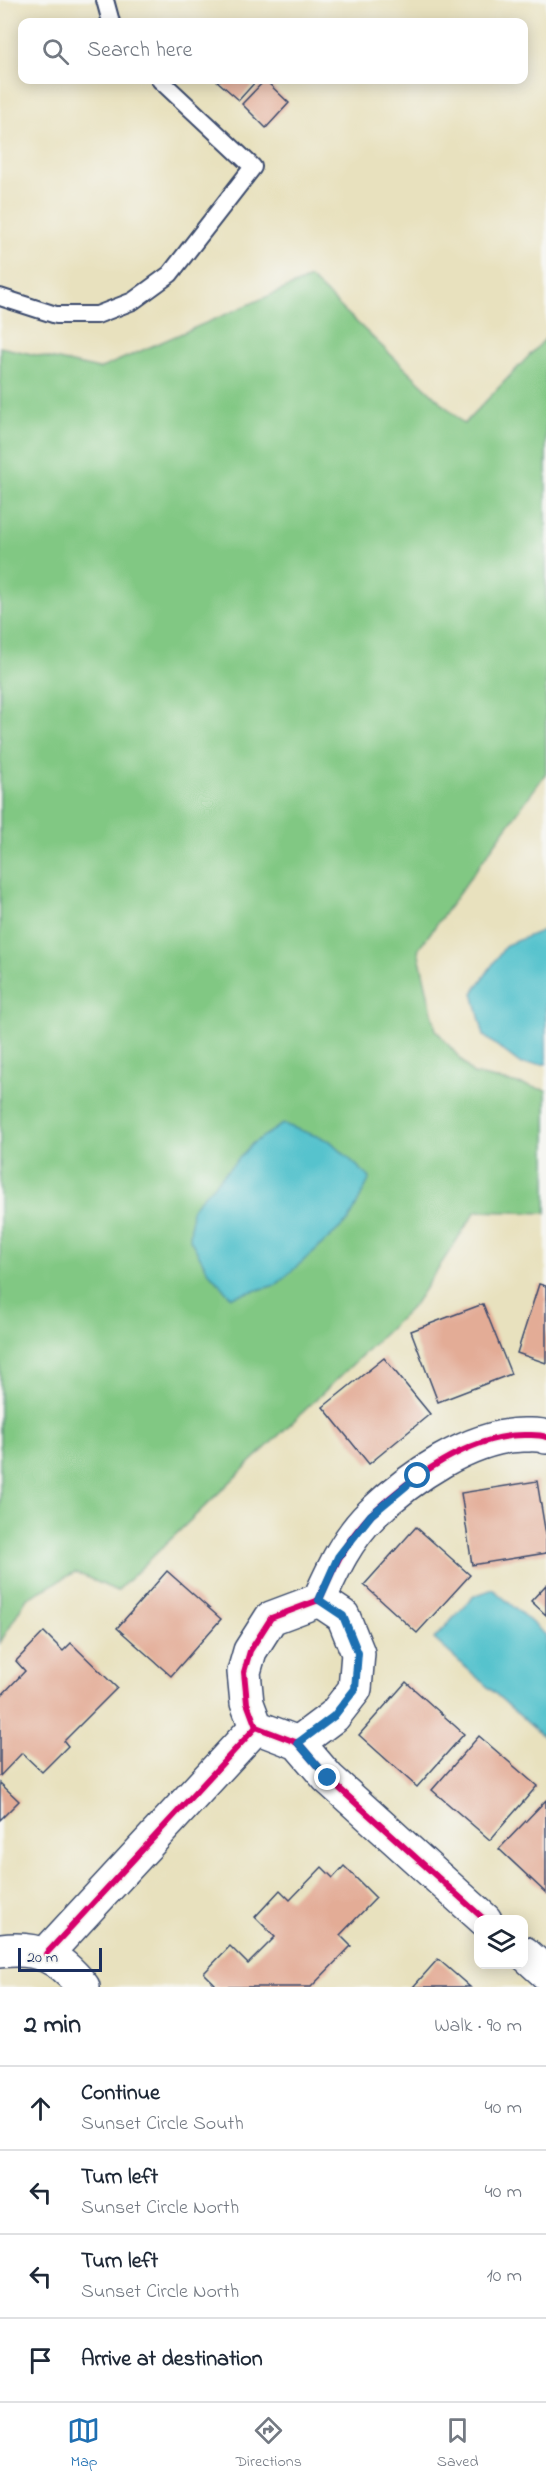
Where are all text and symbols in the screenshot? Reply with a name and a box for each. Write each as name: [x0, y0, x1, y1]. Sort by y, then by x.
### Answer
search box: [18, 18, 528, 84]
icon: search: [39, 35, 72, 68]
text: Search here: [87, 35, 192, 67]
route start: [404, 1462, 430, 1488]
route end: [314, 1764, 340, 1790]
map controls: [474, 1915, 528, 1969]
button: layers: [474, 1915, 528, 1969]
scale bar: [18, 1945, 102, 1972]
text: 20 m: [27, 1946, 58, 1970]
text: 2 min: [24, 2007, 81, 2045]
text: Walk · 90 m: [434, 2012, 522, 2041]
text: Continue: [81, 2078, 160, 2110]
icon: ahead: [24, 2092, 57, 2125]
text: 40 m: [485, 2094, 522, 2123]
text: Sunset Circle South: [81, 2110, 244, 2139]
text: Turn left: [81, 2162, 158, 2194]
icon: left: [24, 2176, 57, 2209]
text: 40 m: [485, 2178, 522, 2207]
text: Sunset Circle North: [81, 2194, 239, 2223]
text: Turn left: [81, 2246, 158, 2278]
icon: left: [24, 2260, 57, 2293]
text: 10 m: [486, 2262, 522, 2291]
text: Sunset Circle North: [81, 2278, 239, 2307]
icon: arrive: [24, 2344, 57, 2377]
text: Arrive at destination: [81, 2344, 263, 2376]
tab: Map: [67, 2414, 100, 2474]
tab: Directions: [235, 2414, 302, 2474]
tab: Saved: [437, 2414, 479, 2474]

